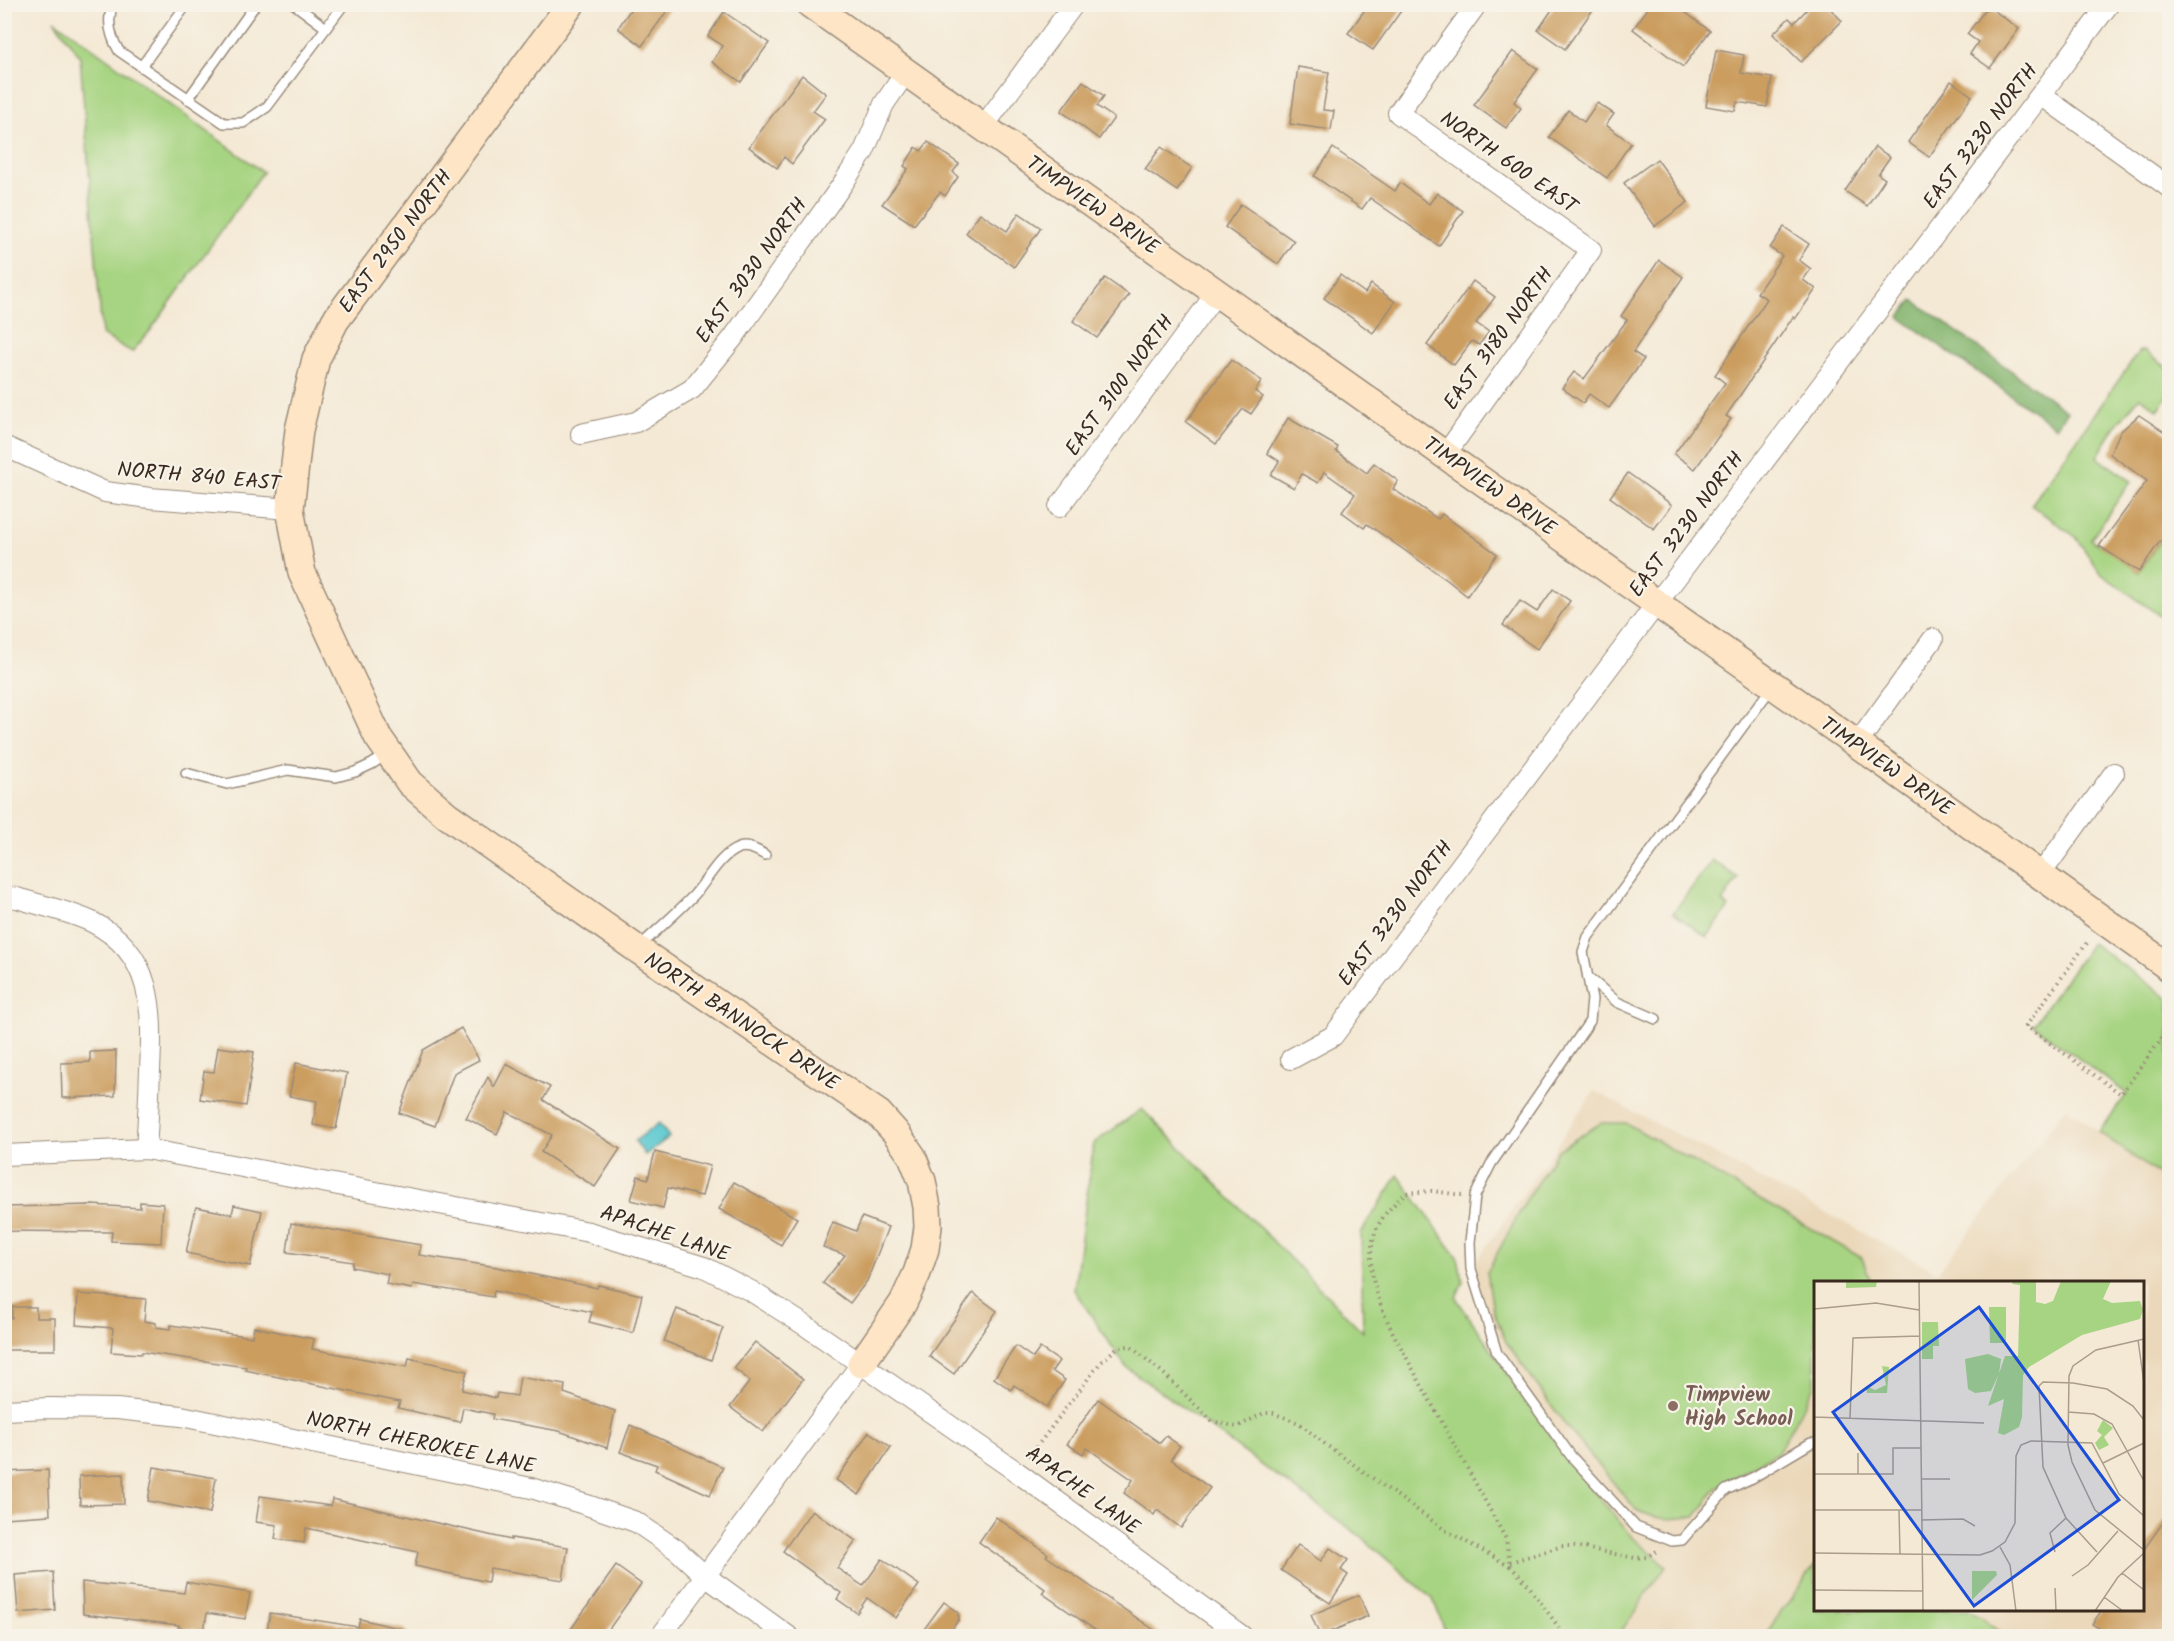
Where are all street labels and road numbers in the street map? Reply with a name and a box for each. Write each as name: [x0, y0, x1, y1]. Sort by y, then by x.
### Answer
street label: EAST 3230 NORTH: [1915, 57, 2047, 217]
street label: NORTH 600 EAST: [1432, 103, 1585, 224]
street label: TIMPVIEW DRIVE: [1019, 148, 1166, 265]
street label: EAST 2950 NORTH: [331, 163, 461, 321]
street label: EAST 3030 NORTH: [688, 191, 817, 351]
street label: EAST 3180 NORTH: [1436, 260, 1563, 418]
street label: EAST 3100 NORTH: [1057, 308, 1183, 464]
street label: TIMPVIEW DRIVE: [1416, 429, 1563, 546]
street label: EAST 3230 NORTH: [1621, 445, 1753, 605]
street label: NORTH 840 EAST: [116, 454, 284, 501]
street label: TIMPVIEW DRIVE: [1813, 709, 1960, 826]
street label: EAST 3230 NORTH: [1330, 834, 1462, 994]
street label: NORTH BANNOCK DRIVE: [637, 944, 846, 1101]
street label: APACHE LANE: [595, 1197, 734, 1272]
street label: NORTH CHEROKEE LANE: [303, 1403, 539, 1484]
street label: APACHE LANE: [1018, 1438, 1147, 1545]

